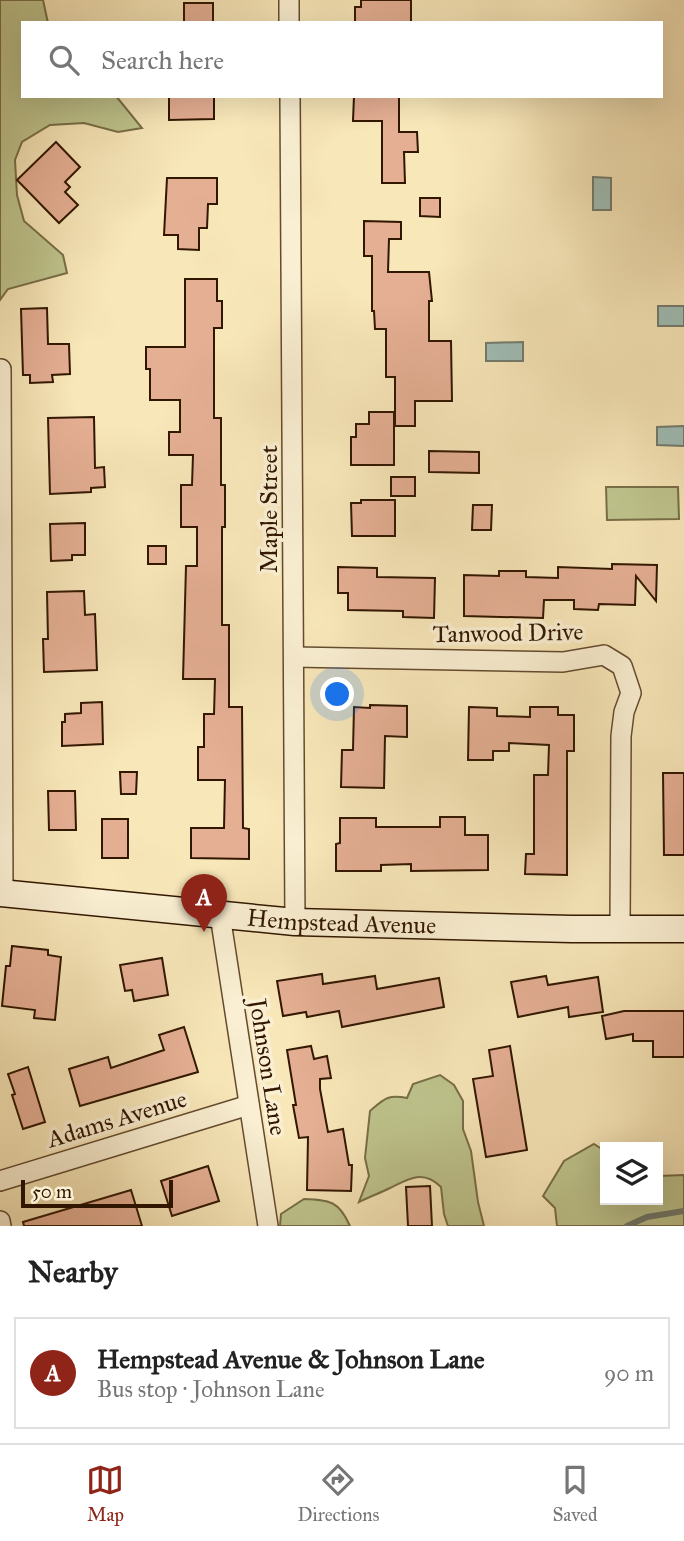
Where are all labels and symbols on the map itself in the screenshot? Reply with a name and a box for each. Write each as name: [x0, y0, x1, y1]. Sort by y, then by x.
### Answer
street label: Maple Street: [254, 445, 284, 573]
street label: Tanwood Drive: [432, 617, 584, 649]
your location: [320, 677, 354, 711]
pin: A: [181, 874, 227, 932]
street label: Hempstead Avenue: [246, 902, 437, 941]
street label: Johnson Lane: [242, 994, 294, 1137]
street label: Adams Avenue: [43, 1084, 190, 1155]
scale bar: [21, 1177, 173, 1209]

